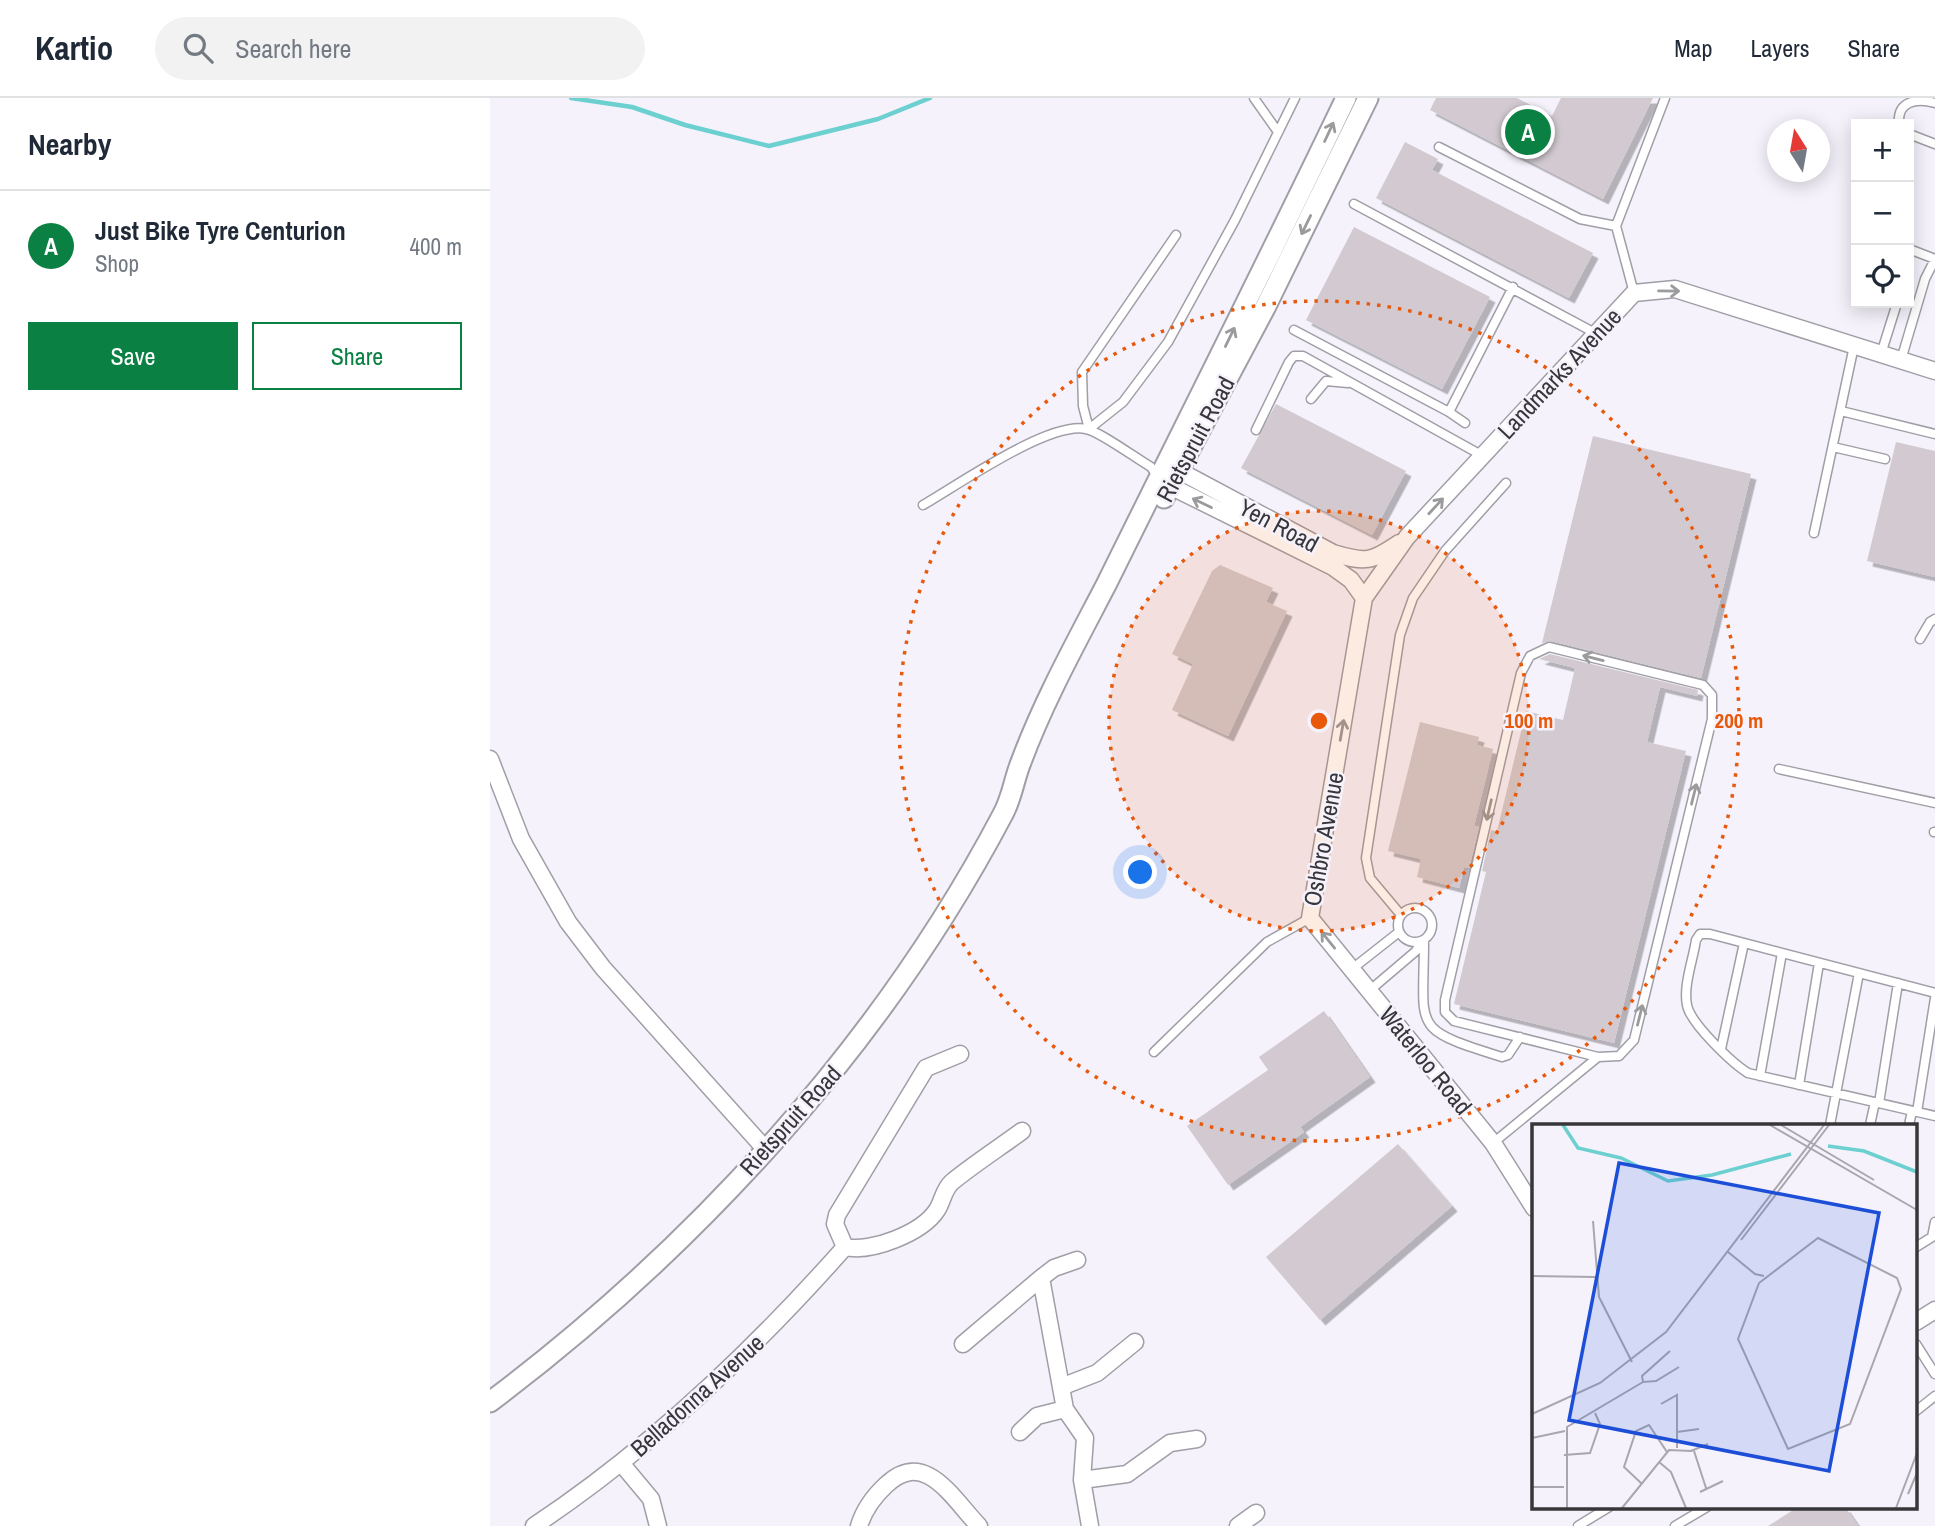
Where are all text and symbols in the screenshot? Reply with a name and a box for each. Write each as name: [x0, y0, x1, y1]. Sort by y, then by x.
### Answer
search box: [155, 17, 645, 80]
text: Kartio: [35, 26, 113, 70]
icon: search: [179, 29, 217, 67]
text: Search here: [235, 31, 351, 66]
text: Map: [1674, 32, 1712, 64]
text: Layers: [1750, 32, 1809, 64]
text: Share: [1847, 32, 1900, 64]
pin: A: [1505, 106, 1551, 158]
north arrow: [1767, 119, 1830, 182]
map controls: [1851, 119, 1914, 308]
button: +: [1851, 119, 1914, 182]
one-way arrow: [1323, 122, 1337, 143]
text: Nearby: [28, 124, 111, 164]
button: −: [1851, 182, 1914, 245]
text: Just Bike Tyre Centurion: [95, 213, 346, 248]
one-way arrow: [1298, 214, 1312, 235]
text: A: [44, 231, 58, 262]
text: 400 m: [410, 231, 462, 262]
button: locate: [1851, 245, 1914, 308]
text: Shop: [95, 248, 139, 279]
one-way arrow: [1657, 284, 1680, 297]
street label: Landmarks Avenue: [1490, 301, 1628, 445]
button: Save: [28, 322, 238, 390]
button: Share: [252, 322, 462, 390]
one-way arrow: [1224, 327, 1238, 348]
street label: Rietspruit Road: [1149, 371, 1241, 507]
street label: Yen Road: [1234, 491, 1324, 559]
one-way arrow: [1192, 495, 1213, 509]
one-way arrow: [1428, 498, 1445, 515]
one-way arrow: [1583, 651, 1605, 664]
text: 100 m: [1505, 706, 1553, 735]
text: 200 m: [1715, 706, 1763, 735]
centre of rings: [1307, 709, 1331, 733]
one-way arrow: [1336, 719, 1349, 741]
street label: Oshbro Avenue: [1295, 770, 1351, 908]
one-way arrow: [1687, 783, 1701, 806]
one-way arrow: [1482, 798, 1495, 821]
your location: [1123, 855, 1157, 889]
one-way arrow: [1321, 932, 1336, 950]
street label: Waterloo Road: [1372, 999, 1480, 1121]
one-way arrow: [1634, 1005, 1647, 1027]
street label: Rietspruit Road: [732, 1058, 848, 1182]
inset map: [1532, 1124, 1918, 1508]
street label: Belladonna Avenue: [623, 1326, 771, 1464]

